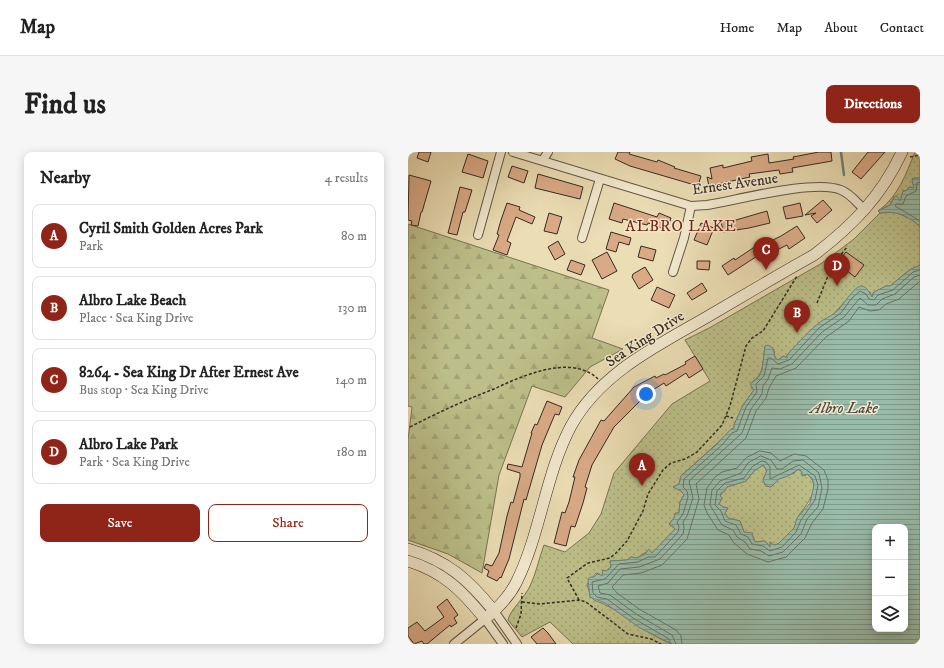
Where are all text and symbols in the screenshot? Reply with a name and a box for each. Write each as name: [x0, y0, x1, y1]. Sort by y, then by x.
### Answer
text: Map: [20, 16, 55, 39]
text: Home: [720, 19, 754, 37]
text: Map: [776, 19, 802, 37]
text: About: [824, 19, 858, 37]
text: Contact: [880, 19, 924, 37]
button: Directions: [826, 85, 920, 123]
text: Find us: [24, 87, 106, 122]
text: Nearby: [40, 167, 90, 189]
street label: Ernest Avenue: [691, 169, 779, 199]
text: 4 results: [325, 170, 368, 186]
district label: ALBRO LAKE: [625, 216, 737, 236]
text: Cyril Smith Golden Acres Park: [79, 219, 263, 238]
text: A: [50, 228, 58, 244]
text: 80 m: [341, 228, 367, 244]
pin: C: [753, 237, 779, 270]
text: Park: [79, 238, 103, 254]
pin: D: [824, 253, 850, 286]
text: Albro Lake Beach: [79, 291, 186, 310]
text: B: [50, 300, 58, 316]
text: 130 m: [338, 300, 367, 316]
pin: B: [784, 300, 810, 333]
street label: Sea King Drive: [602, 307, 688, 371]
text: Place · Sea King Drive: [79, 310, 193, 326]
text: 8264 - Sea King Dr After Ernest Ave: [79, 363, 299, 382]
text: C: [50, 372, 58, 388]
text: 140 m: [335, 372, 367, 388]
text: Bus stop · Sea King Drive: [79, 382, 209, 398]
your location: [636, 384, 656, 404]
water label: Albro Lake: [808, 398, 878, 418]
text: Albro Lake Park: [79, 435, 178, 454]
text: D: [49, 444, 59, 460]
text: 180 m: [336, 444, 367, 460]
pin: A: [629, 453, 655, 486]
text: Park · Sea King Drive: [79, 454, 190, 470]
button: Save: [40, 504, 200, 542]
button: Share: [208, 504, 368, 542]
map controls: [872, 524, 908, 632]
button: +: [872, 524, 908, 560]
button: −: [872, 560, 908, 596]
button: layers: [872, 596, 908, 632]

